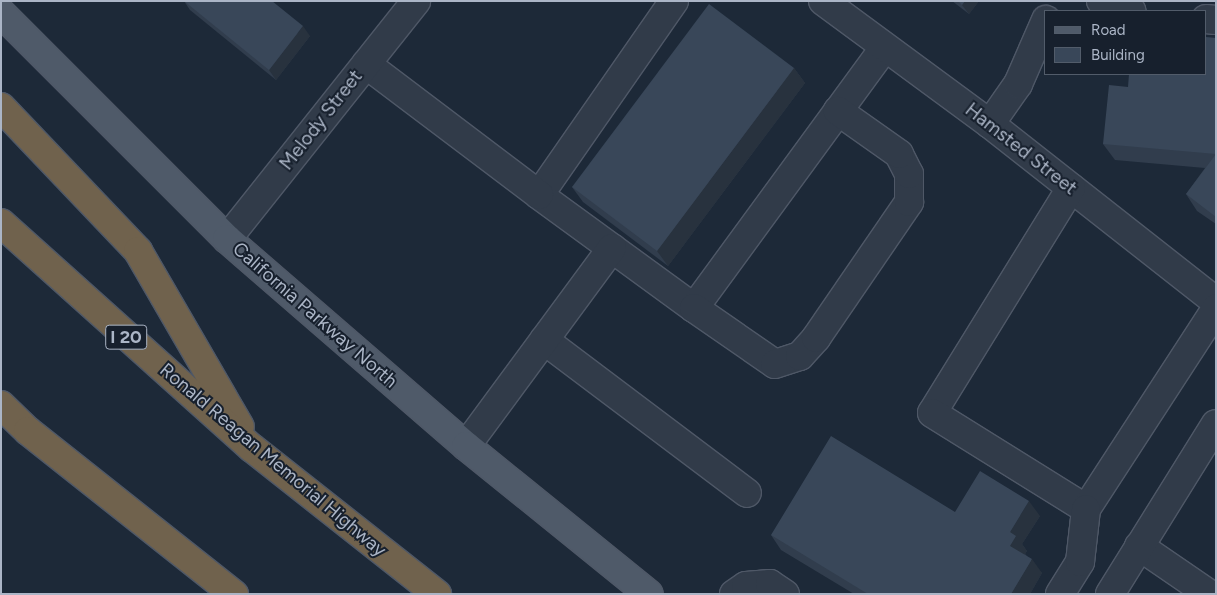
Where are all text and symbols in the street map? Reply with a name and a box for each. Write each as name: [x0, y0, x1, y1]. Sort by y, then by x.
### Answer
legend: [1044, 10, 1207, 75]
text: Road: [1091, 21, 1126, 39]
text: Building: [1091, 46, 1145, 64]
street label: Melody Street: [275, 65, 367, 175]
street label: Hamsted Street: [961, 98, 1081, 200]
street label: California Parkway North: [228, 237, 402, 393]
road number: I 20: [105, 322, 147, 352]
street label: Ronald Reagan Memorial Highway: [155, 358, 391, 562]

